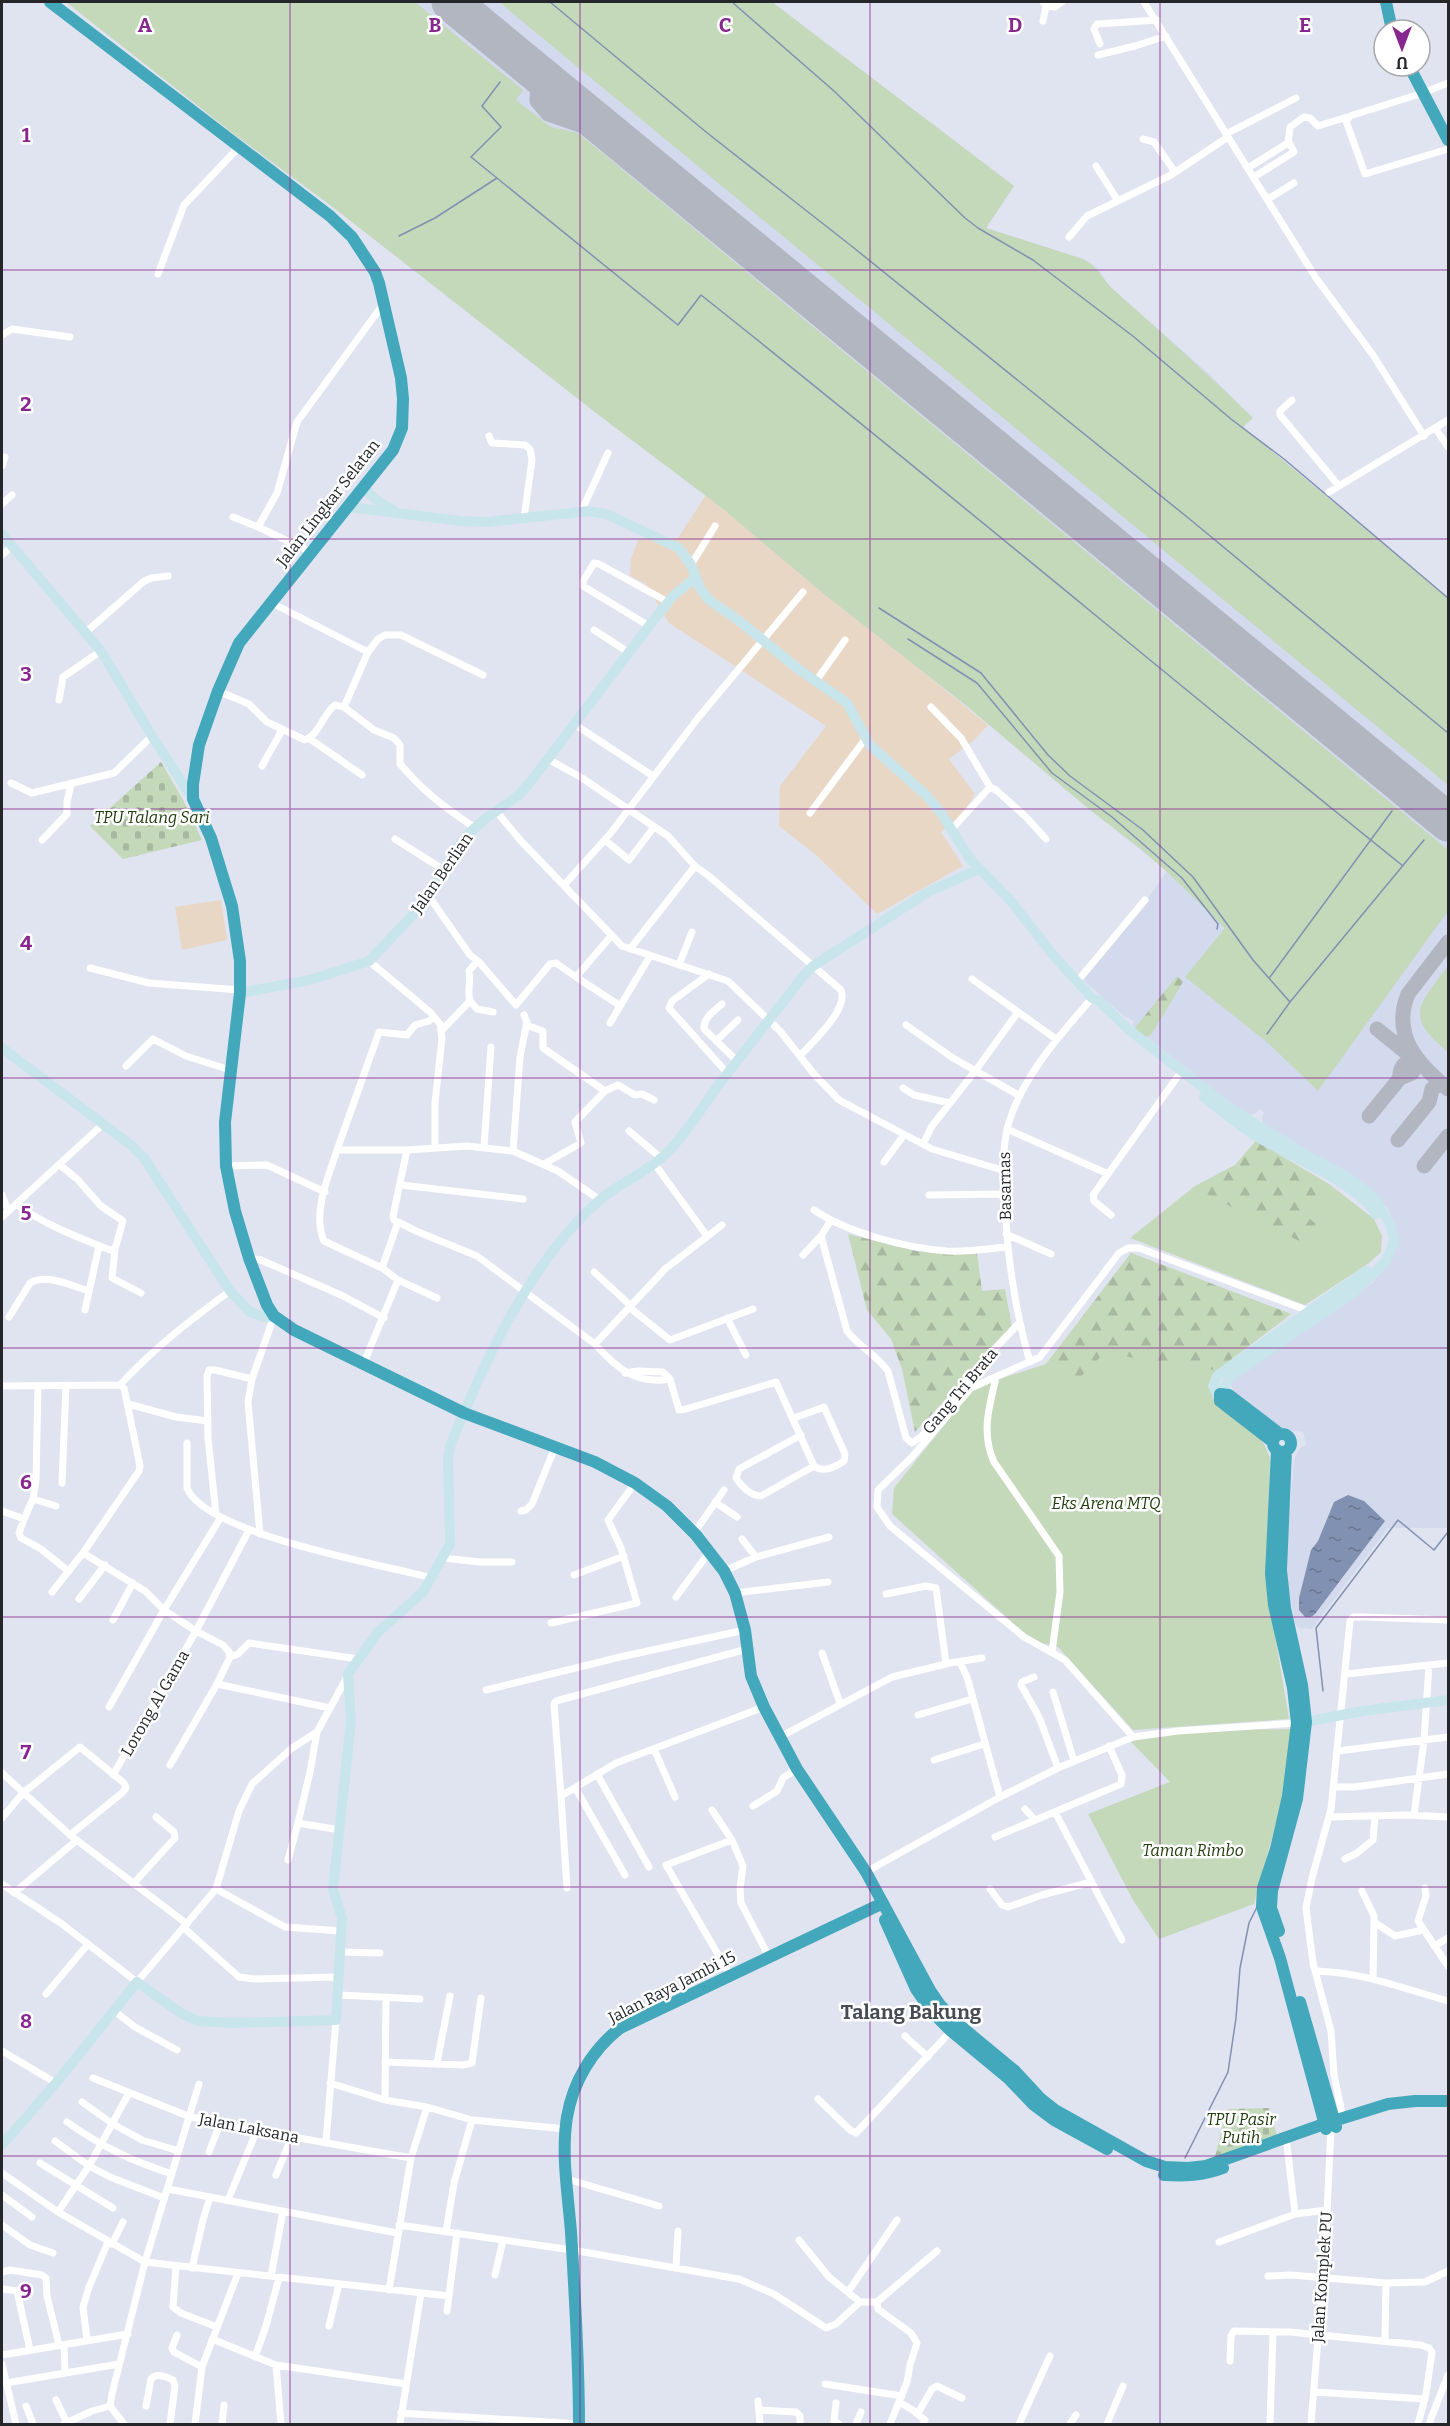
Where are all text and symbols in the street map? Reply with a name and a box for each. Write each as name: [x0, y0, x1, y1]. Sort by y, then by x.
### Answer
text: A: [138, 13, 153, 37]
text: B: [429, 13, 442, 37]
text: C: [719, 13, 731, 37]
text: D: [1008, 13, 1022, 37]
text: E: [1299, 13, 1311, 37]
north arrow: [1372, 18, 1432, 78]
text: U: [1396, 53, 1408, 72]
text: 1: [22, 123, 31, 147]
text: 2: [20, 392, 32, 416]
street label: Jalan Lingkar Selatan: [272, 436, 383, 571]
text: 3: [20, 662, 32, 686]
park label: TPU Talang Sari: [94, 808, 210, 827]
street label: Jalan Berlian: [407, 829, 477, 918]
text: 4: [20, 931, 32, 955]
street label: Basarnas: [995, 1152, 1015, 1220]
text: 5: [21, 1201, 32, 1225]
street label: Gang Tri Brata: [919, 1344, 1002, 1438]
text: 6: [20, 1470, 32, 1494]
park label: Eks Arena MTQ: [1051, 1494, 1161, 1513]
street label: Lorong Al Gama: [117, 1646, 193, 1759]
text: 7: [21, 1740, 32, 1764]
park label: Taman Rimbo: [1142, 1841, 1244, 1860]
street label: Jalan Raya Jambi 15: [604, 1947, 739, 2028]
district label: Talang Bakung: [841, 2000, 982, 2024]
text: 8: [20, 2009, 32, 2033]
street label: Jalan Laksana: [196, 2109, 301, 2147]
park label: TPU Pasir Putih: [1206, 2110, 1277, 2147]
street label: Jalan Komplek PU: [1308, 2211, 1336, 2344]
text: 9: [20, 2279, 32, 2303]

